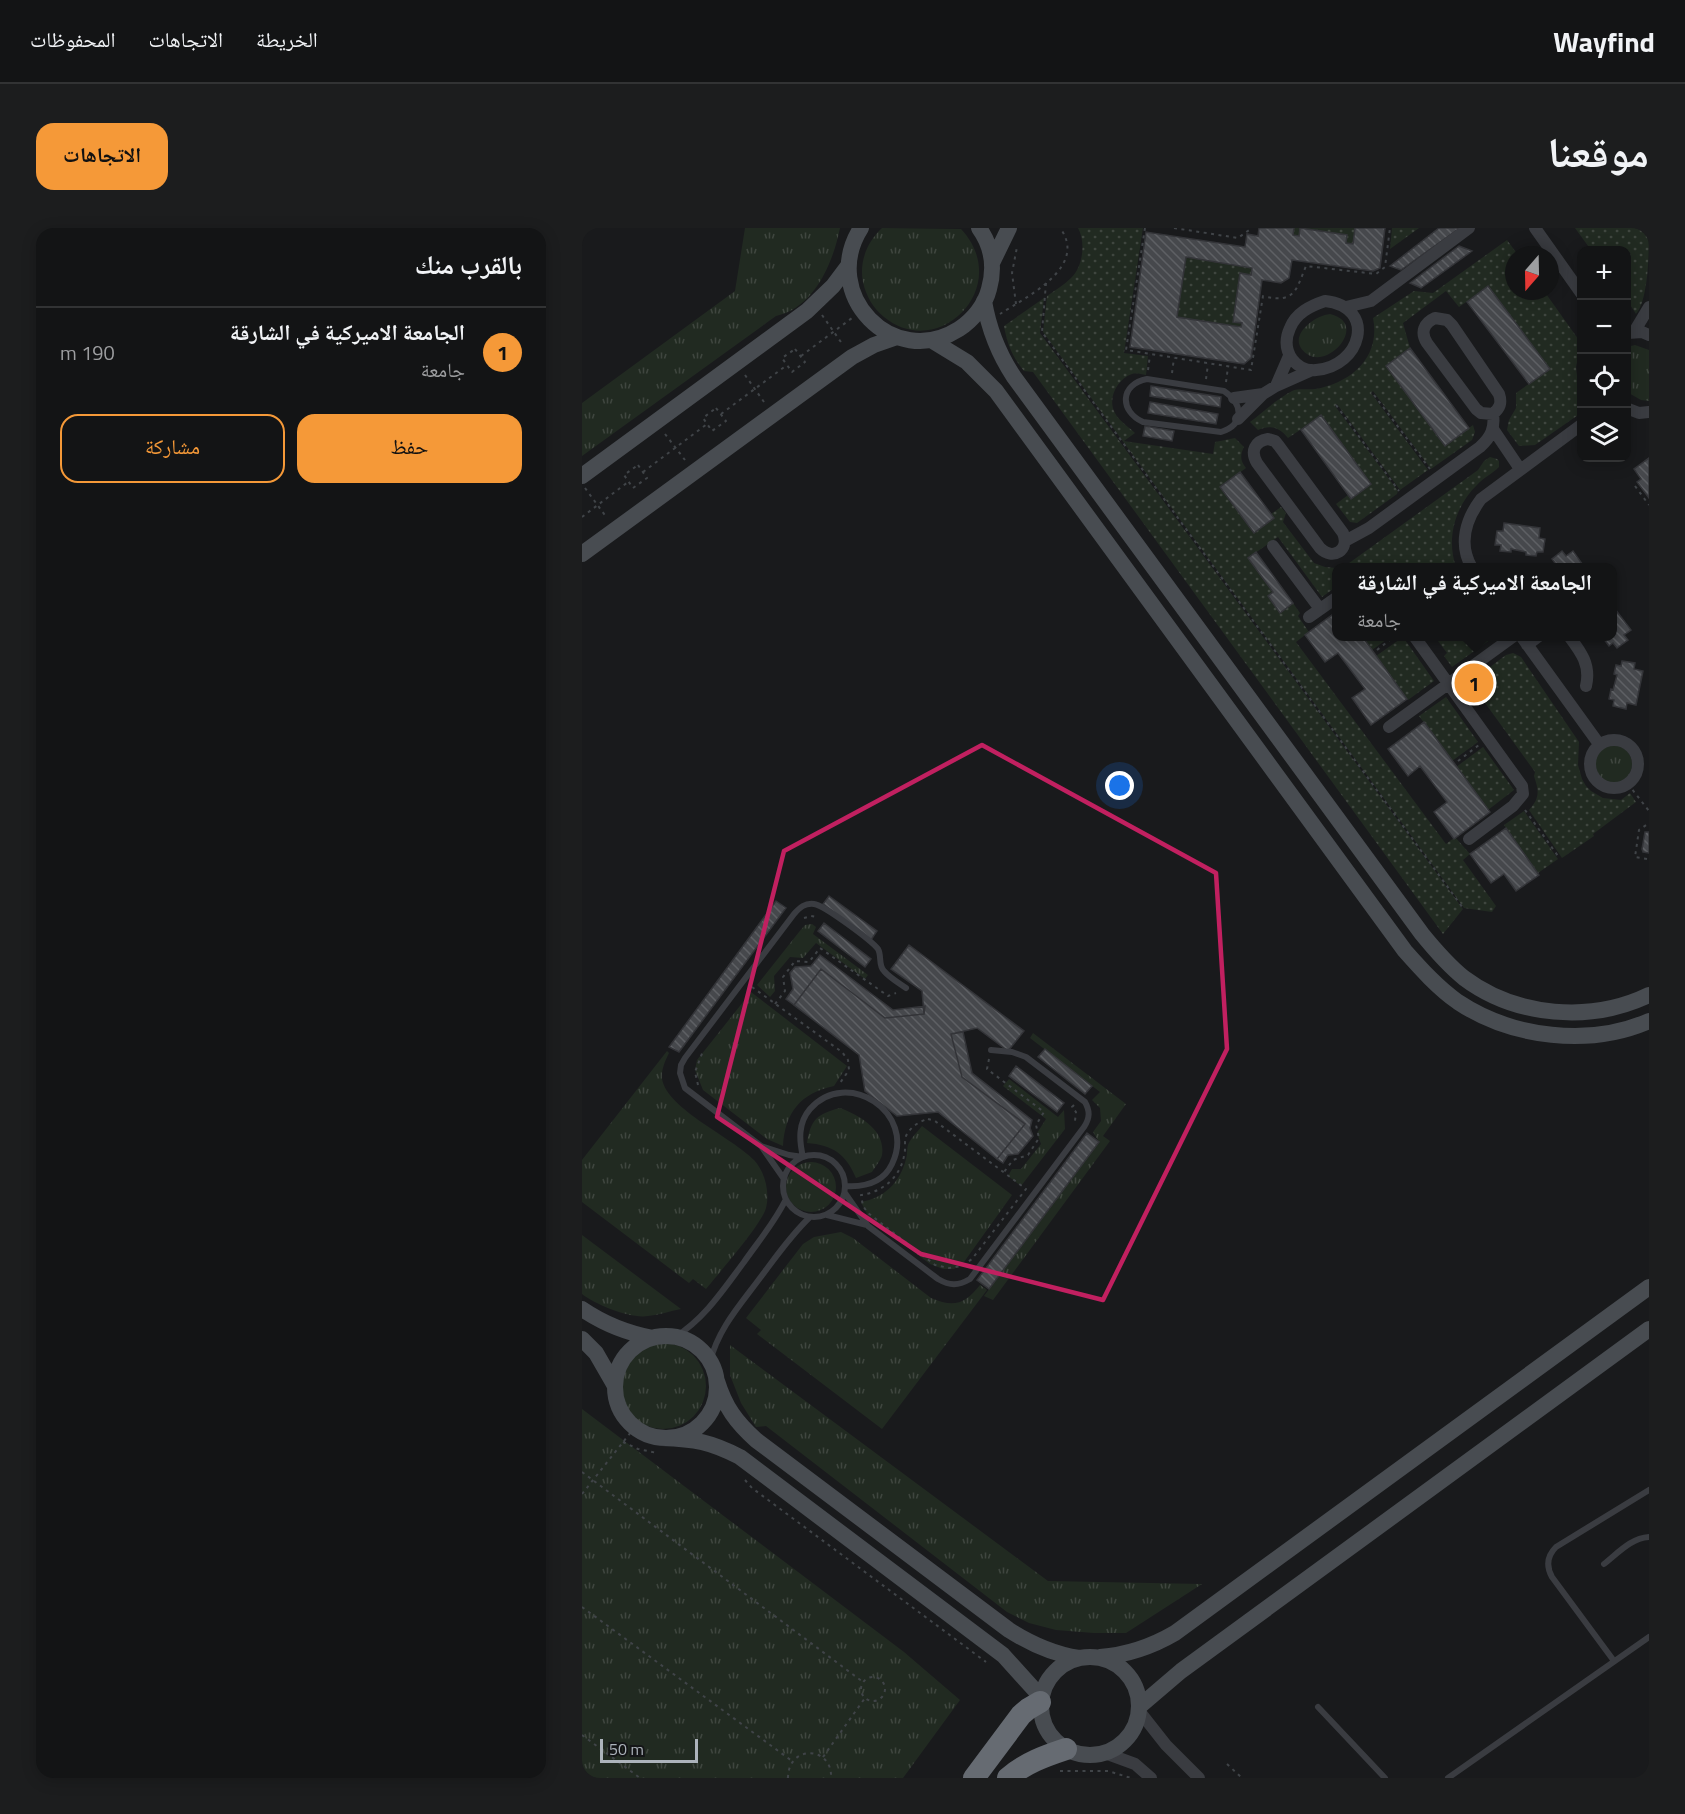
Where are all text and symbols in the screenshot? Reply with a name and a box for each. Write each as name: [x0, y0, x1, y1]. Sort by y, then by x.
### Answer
text: Wayfind: [1553, 20, 1655, 63]
text: المحفوظات: [30, 23, 115, 55]
text: الاتجاهات: [148, 23, 223, 55]
text: الخريطة: [256, 23, 318, 55]
text: موقعنا: [1548, 119, 1649, 183]
button: الاتجاهات: [36, 123, 168, 190]
text: بالقرب منك: [415, 245, 522, 284]
north arrow: [1505, 246, 1559, 300]
map controls: [1577, 246, 1631, 462]
button: +: [1577, 246, 1631, 300]
button: −: [1577, 300, 1631, 354]
text: الجامعة الاميركية في الشارقة: [230, 315, 465, 349]
text: 190 m: [60, 337, 115, 368]
text: 1: [497, 337, 508, 368]
text: جامعة: [421, 354, 465, 385]
button: locate: [1577, 354, 1631, 408]
button: layers: [1577, 408, 1631, 462]
button: مشاركة: [60, 414, 285, 483]
button: حفظ: [297, 414, 522, 483]
popup: [1332, 563, 1617, 641]
text: الجامعة الاميركية في الشارقة: [1357, 565, 1592, 599]
text: جامعة: [1357, 604, 1401, 635]
pin: 1: [1454, 660, 1494, 706]
your location: [1105, 771, 1134, 800]
scale bar: [600, 1736, 698, 1764]
text: 50 m: [609, 1737, 644, 1761]

